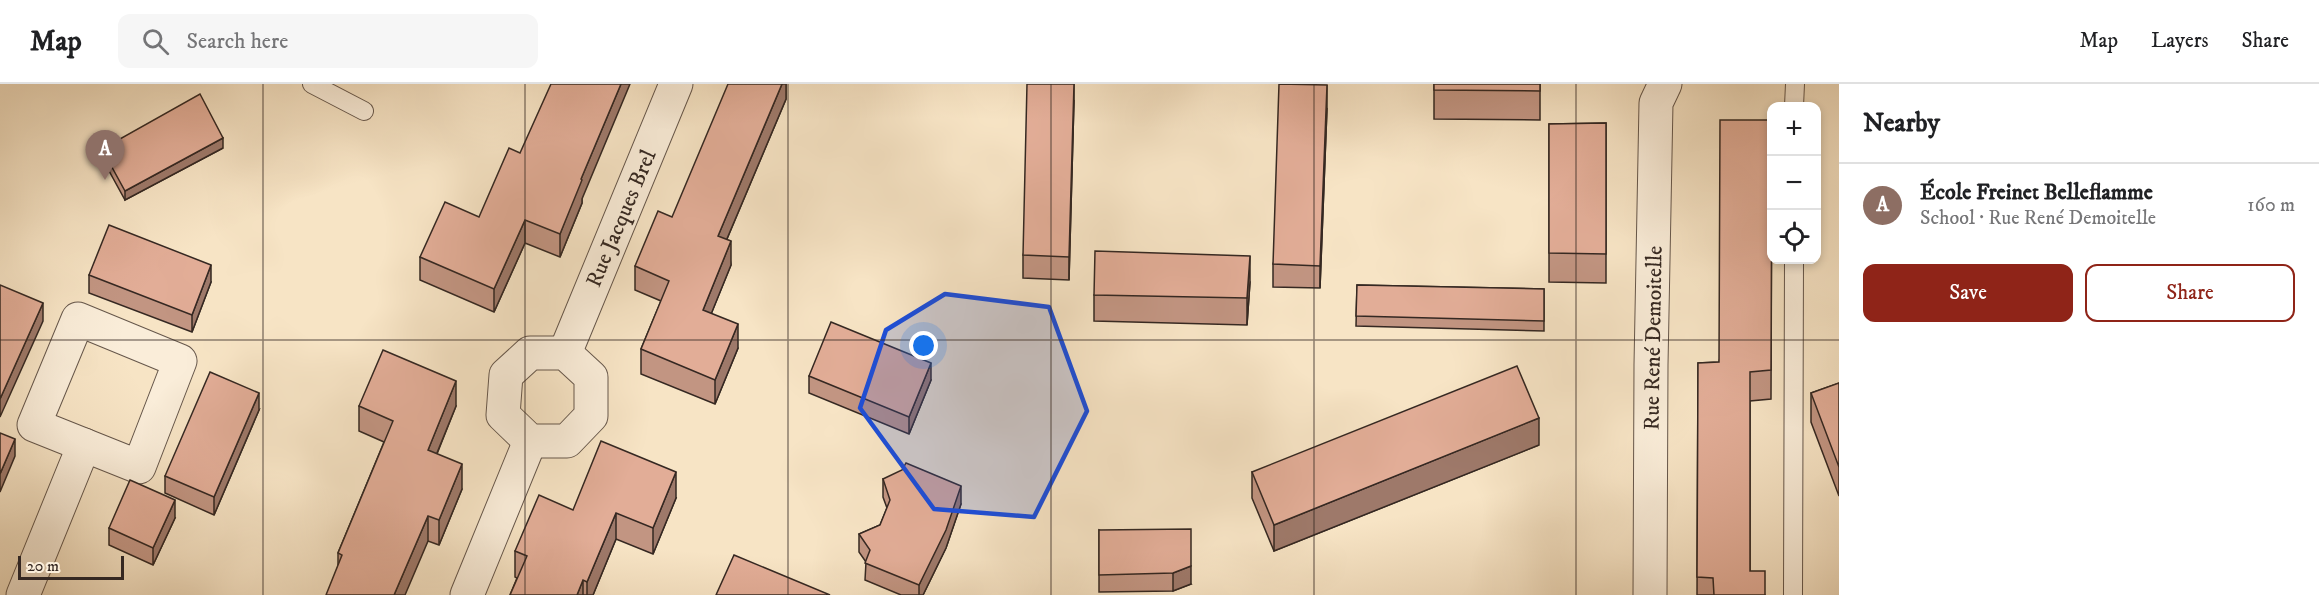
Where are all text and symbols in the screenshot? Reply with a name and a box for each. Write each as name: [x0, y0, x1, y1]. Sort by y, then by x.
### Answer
search box: [118, 14, 538, 68]
text: Map: [30, 24, 82, 59]
icon: search: [139, 25, 172, 58]
text: Search here: [187, 28, 288, 55]
text: Map: [2079, 28, 2118, 54]
text: Layers: [2151, 28, 2209, 54]
text: Share: [2242, 28, 2289, 54]
map controls: [1767, 102, 1821, 264]
button: +: [1767, 102, 1821, 156]
text: Nearby: [1863, 107, 1940, 140]
pin: A: [86, 130, 124, 180]
street label: Rue Jacques Brel: [580, 145, 663, 291]
button: −: [1767, 156, 1821, 210]
text: École Freinet Belleflamme: [1920, 179, 2153, 206]
text: A: [1876, 193, 1889, 218]
text: 160 m: [2247, 193, 2295, 218]
text: School · Rue René Demoitelle: [1920, 206, 2156, 231]
button: locate: [1767, 210, 1821, 264]
street label: Rue René Demoitelle: [1638, 245, 1669, 431]
button: Save: [1863, 264, 2073, 322]
button: Share: [2085, 264, 2295, 322]
your location: [909, 331, 938, 360]
scale bar: [18, 553, 124, 580]
text: 20 m: [27, 556, 59, 576]

